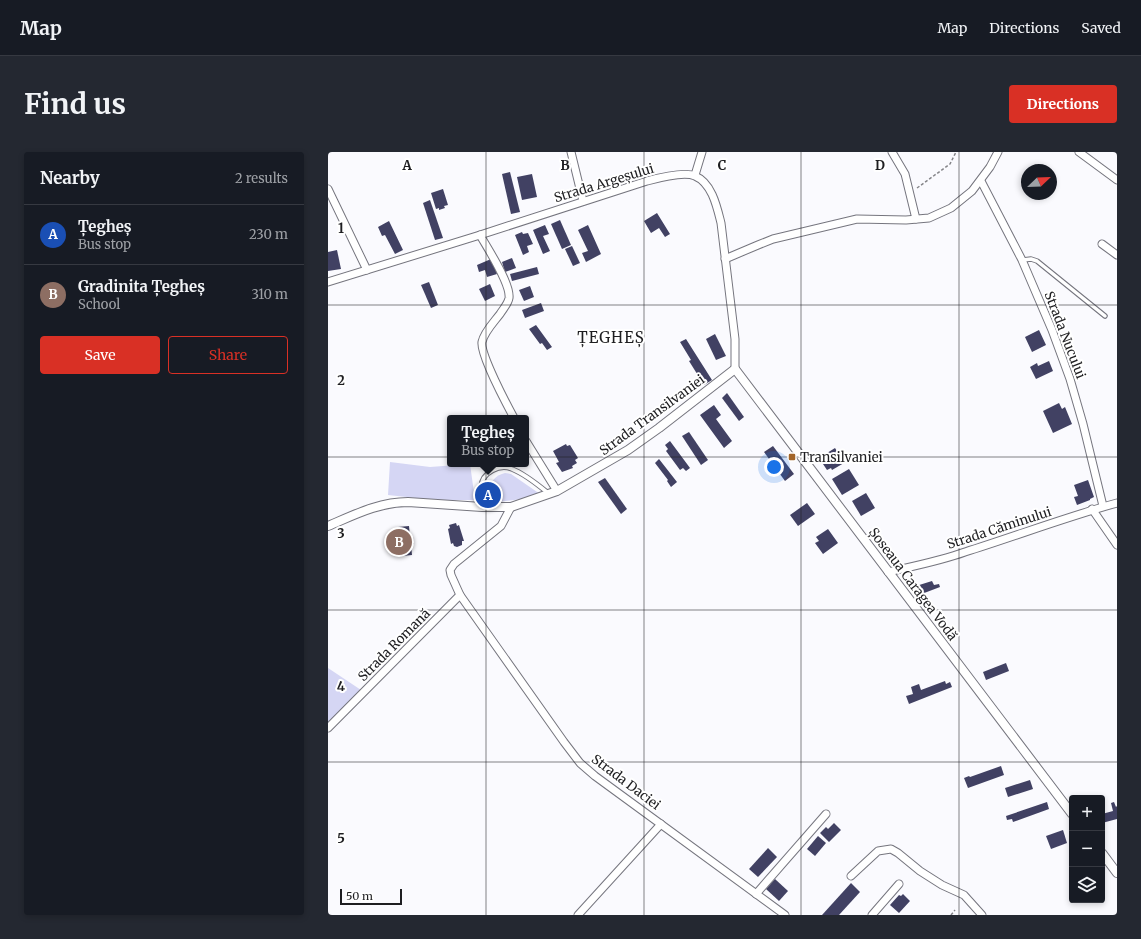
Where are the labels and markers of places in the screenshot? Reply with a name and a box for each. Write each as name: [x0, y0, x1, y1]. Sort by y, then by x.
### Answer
place label: Transilvaniei: [800, 449, 883, 466]
marker: Transilvaniei: [787, 452, 797, 462]
pin: A: [475, 480, 501, 510]
pin: B: [386, 527, 412, 557]

